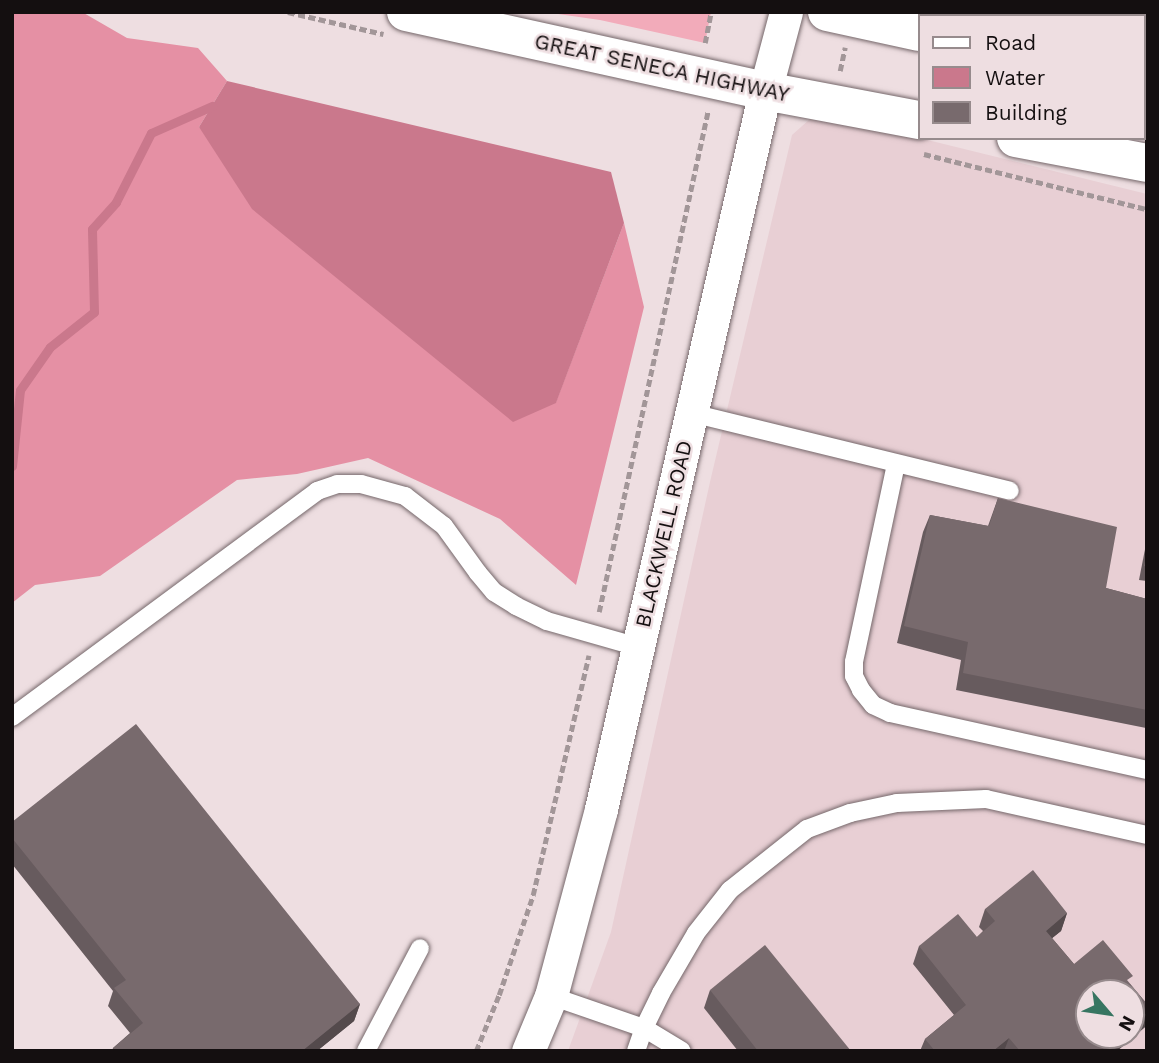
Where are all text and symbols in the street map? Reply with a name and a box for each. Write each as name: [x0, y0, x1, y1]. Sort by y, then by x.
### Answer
legend: [918, 14, 1145, 140]
street label: GREAT SENECA HIGHWAY: [532, 29, 792, 107]
text: Road: [985, 30, 1036, 55]
text: Water: [985, 65, 1045, 90]
text: Building: [985, 100, 1067, 125]
street label: BLACKWELL ROAD: [630, 438, 698, 630]
north arrow: [1075, 979, 1145, 1049]
text: N: [1114, 1012, 1141, 1035]

